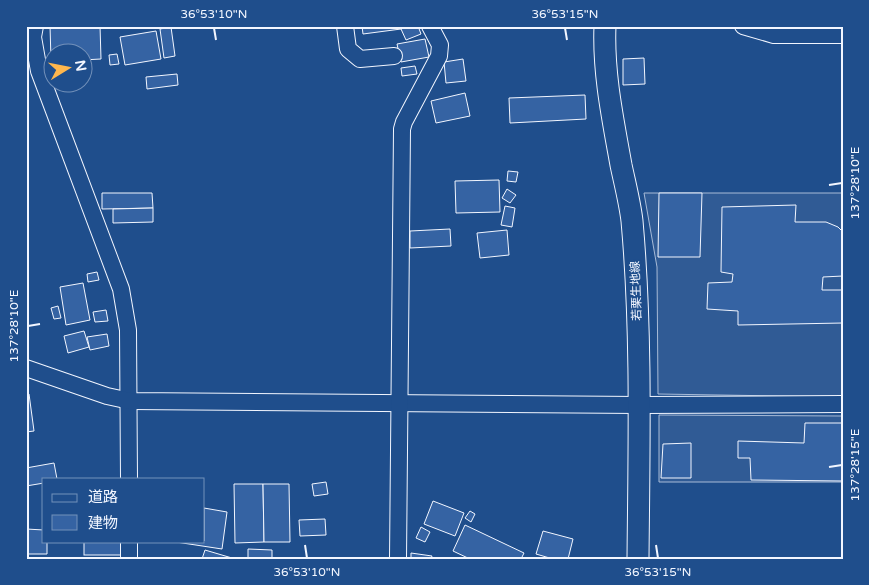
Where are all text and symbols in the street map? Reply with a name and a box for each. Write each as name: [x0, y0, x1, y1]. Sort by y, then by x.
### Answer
text: 36°53'10"N: [181, 7, 247, 21]
text: 36°53'15"N: [532, 7, 598, 21]
north arrow: [42, 42, 92, 92]
text: N: [71, 59, 90, 73]
text: 137°28'10"E: [848, 146, 862, 219]
street label: 若栗生地線: [628, 261, 644, 321]
text: 137°28'10"E: [7, 289, 21, 362]
text: 137°28'15"E: [848, 428, 862, 501]
legend: [42, 478, 205, 542]
text: 道路: [88, 488, 118, 506]
text: 建物: [88, 514, 118, 532]
text: 36°53'10"N: [274, 565, 340, 579]
text: 36°53'15"N: [625, 565, 691, 579]

